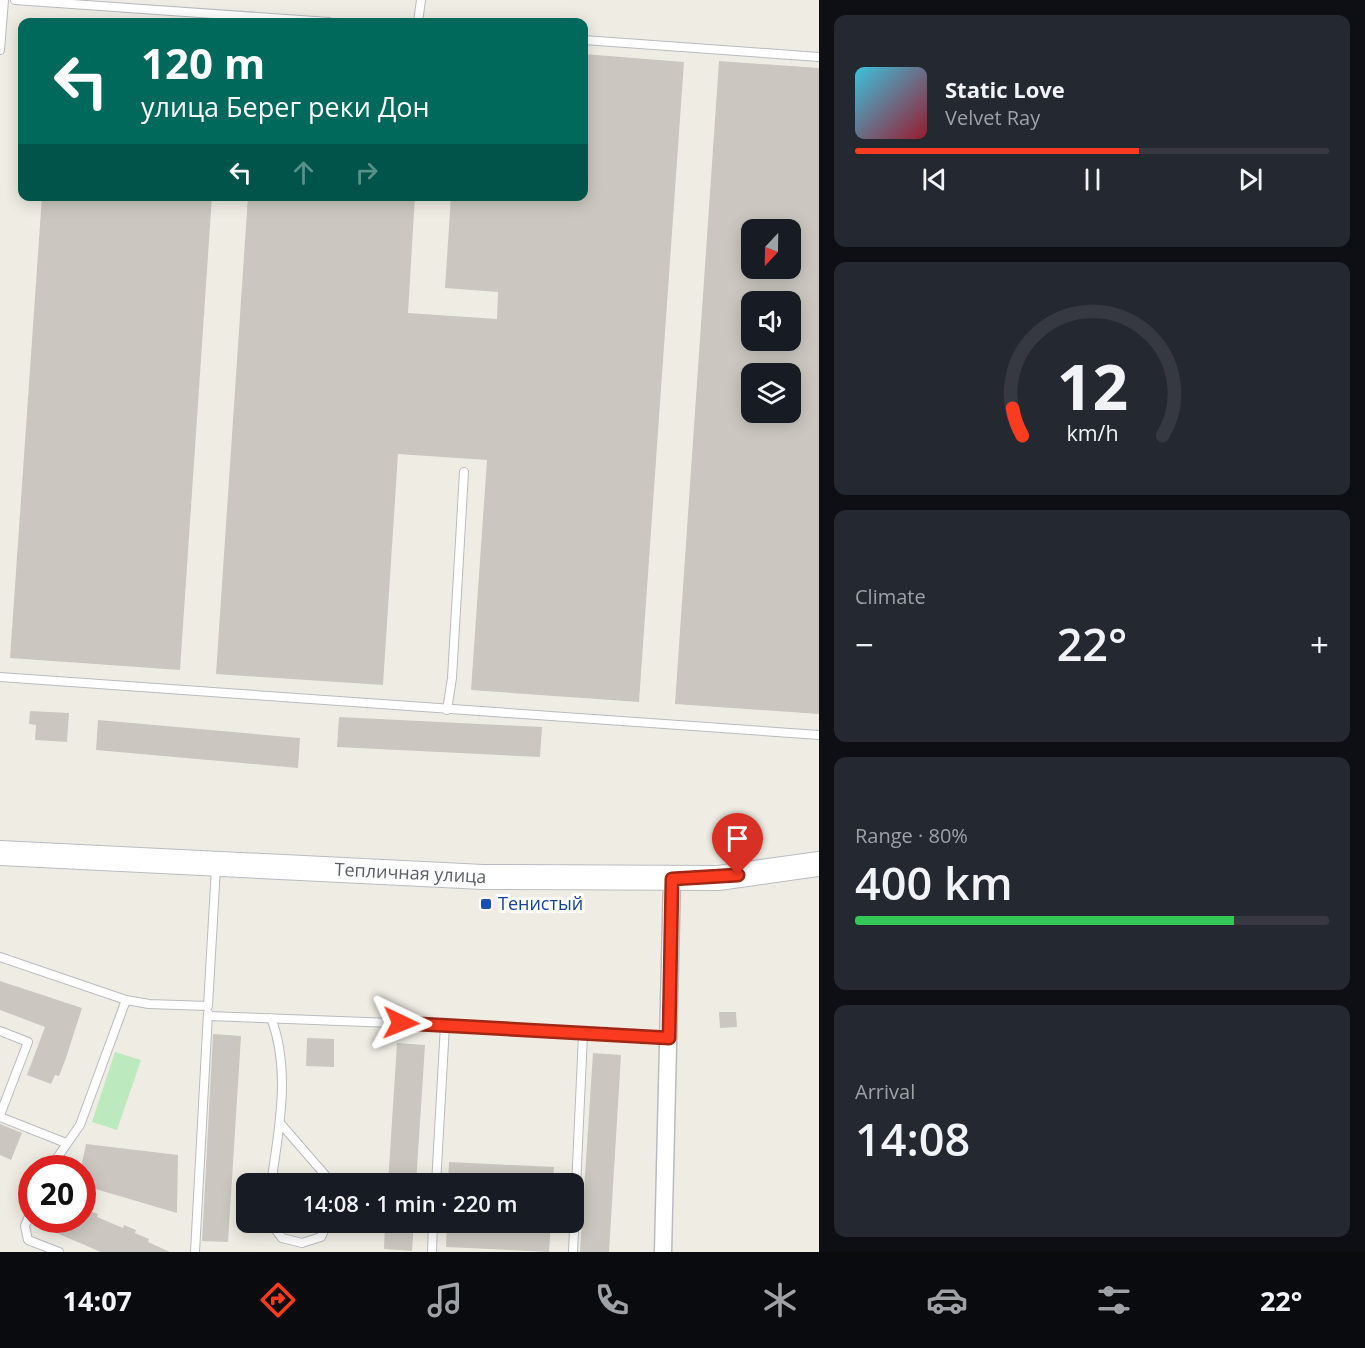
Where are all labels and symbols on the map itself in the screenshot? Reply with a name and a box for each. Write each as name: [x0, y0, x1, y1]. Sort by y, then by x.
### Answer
north arrow: [741, 219, 801, 279]
pin: [712, 813, 763, 875]
street label: Тепличная улица: [334, 857, 487, 888]
place label: Тенистый: [498, 891, 583, 915]
marker: Тенистый: [479, 897, 493, 911]
position arrow: [369, 991, 433, 1055]
speed limit sign: 20: [18, 1155, 96, 1233]

